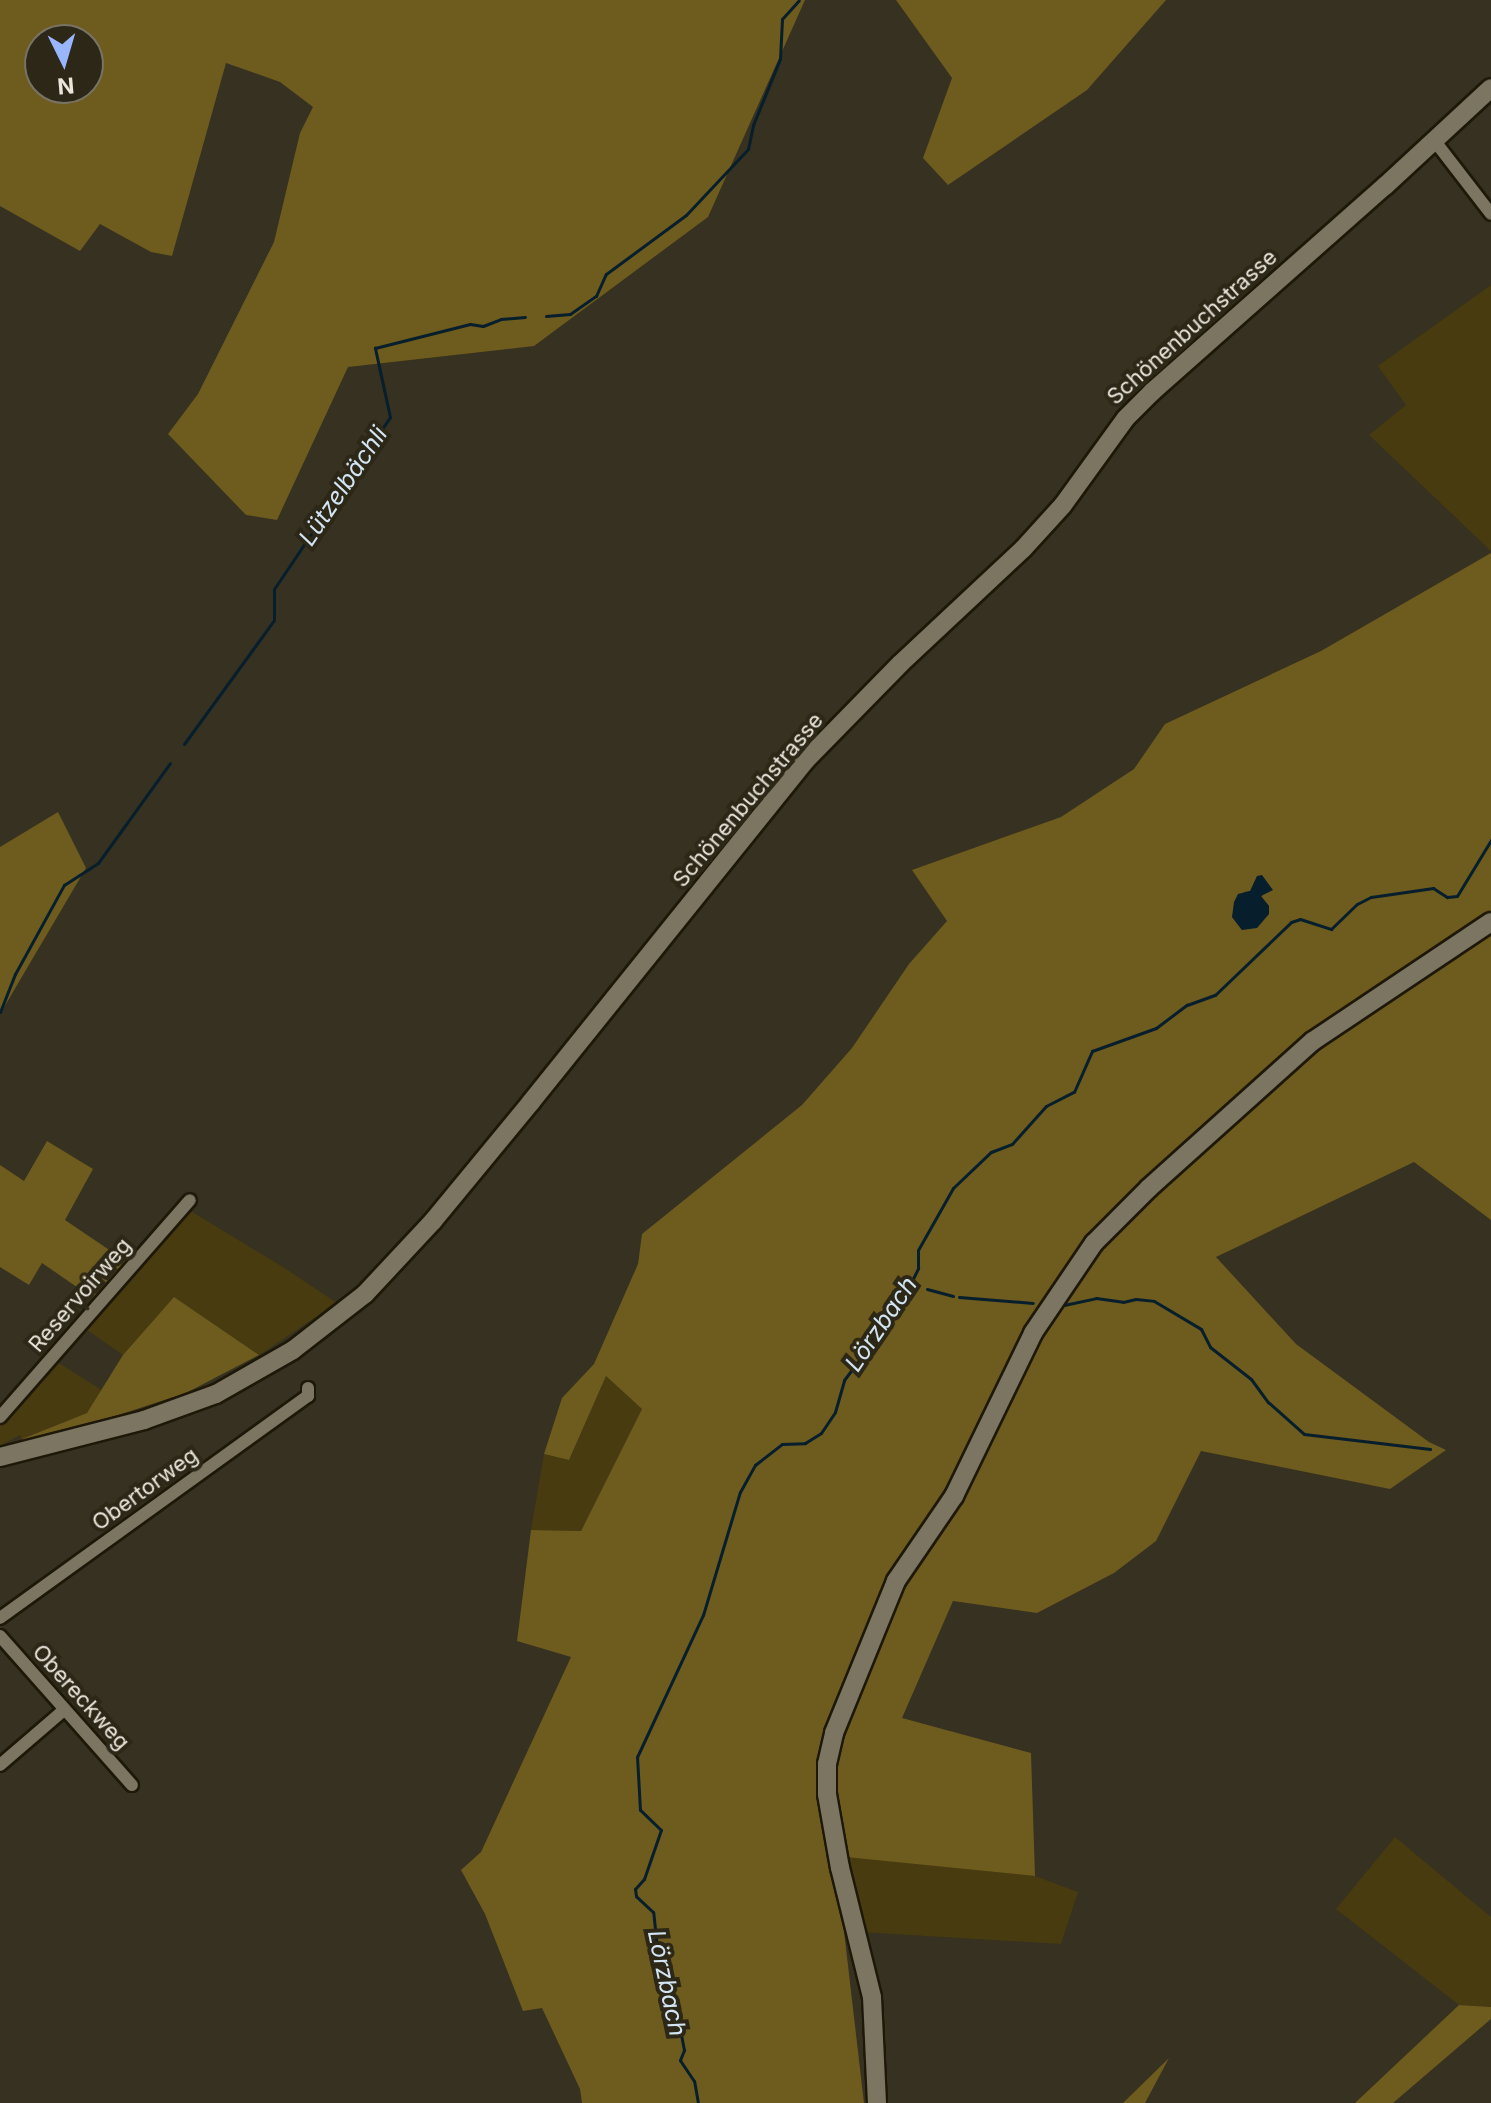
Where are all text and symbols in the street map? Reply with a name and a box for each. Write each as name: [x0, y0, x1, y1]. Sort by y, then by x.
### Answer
north arrow: [24, 24, 104, 104]
text: N: [56, 72, 75, 100]
street label: Schönenbuchstrasse: [1102, 244, 1282, 410]
water label: Lützelbächli: [293, 421, 393, 551]
street label: Schönenbuchstrasse: [667, 708, 829, 892]
street label: Reservoirweg: [23, 1233, 137, 1357]
water label: Lörzbach: [839, 1271, 923, 1377]
street label: Obertorweg: [87, 1442, 203, 1536]
street label: Obereckweg: [27, 1639, 135, 1755]
water label: Lörzbach: [642, 1927, 692, 2039]

